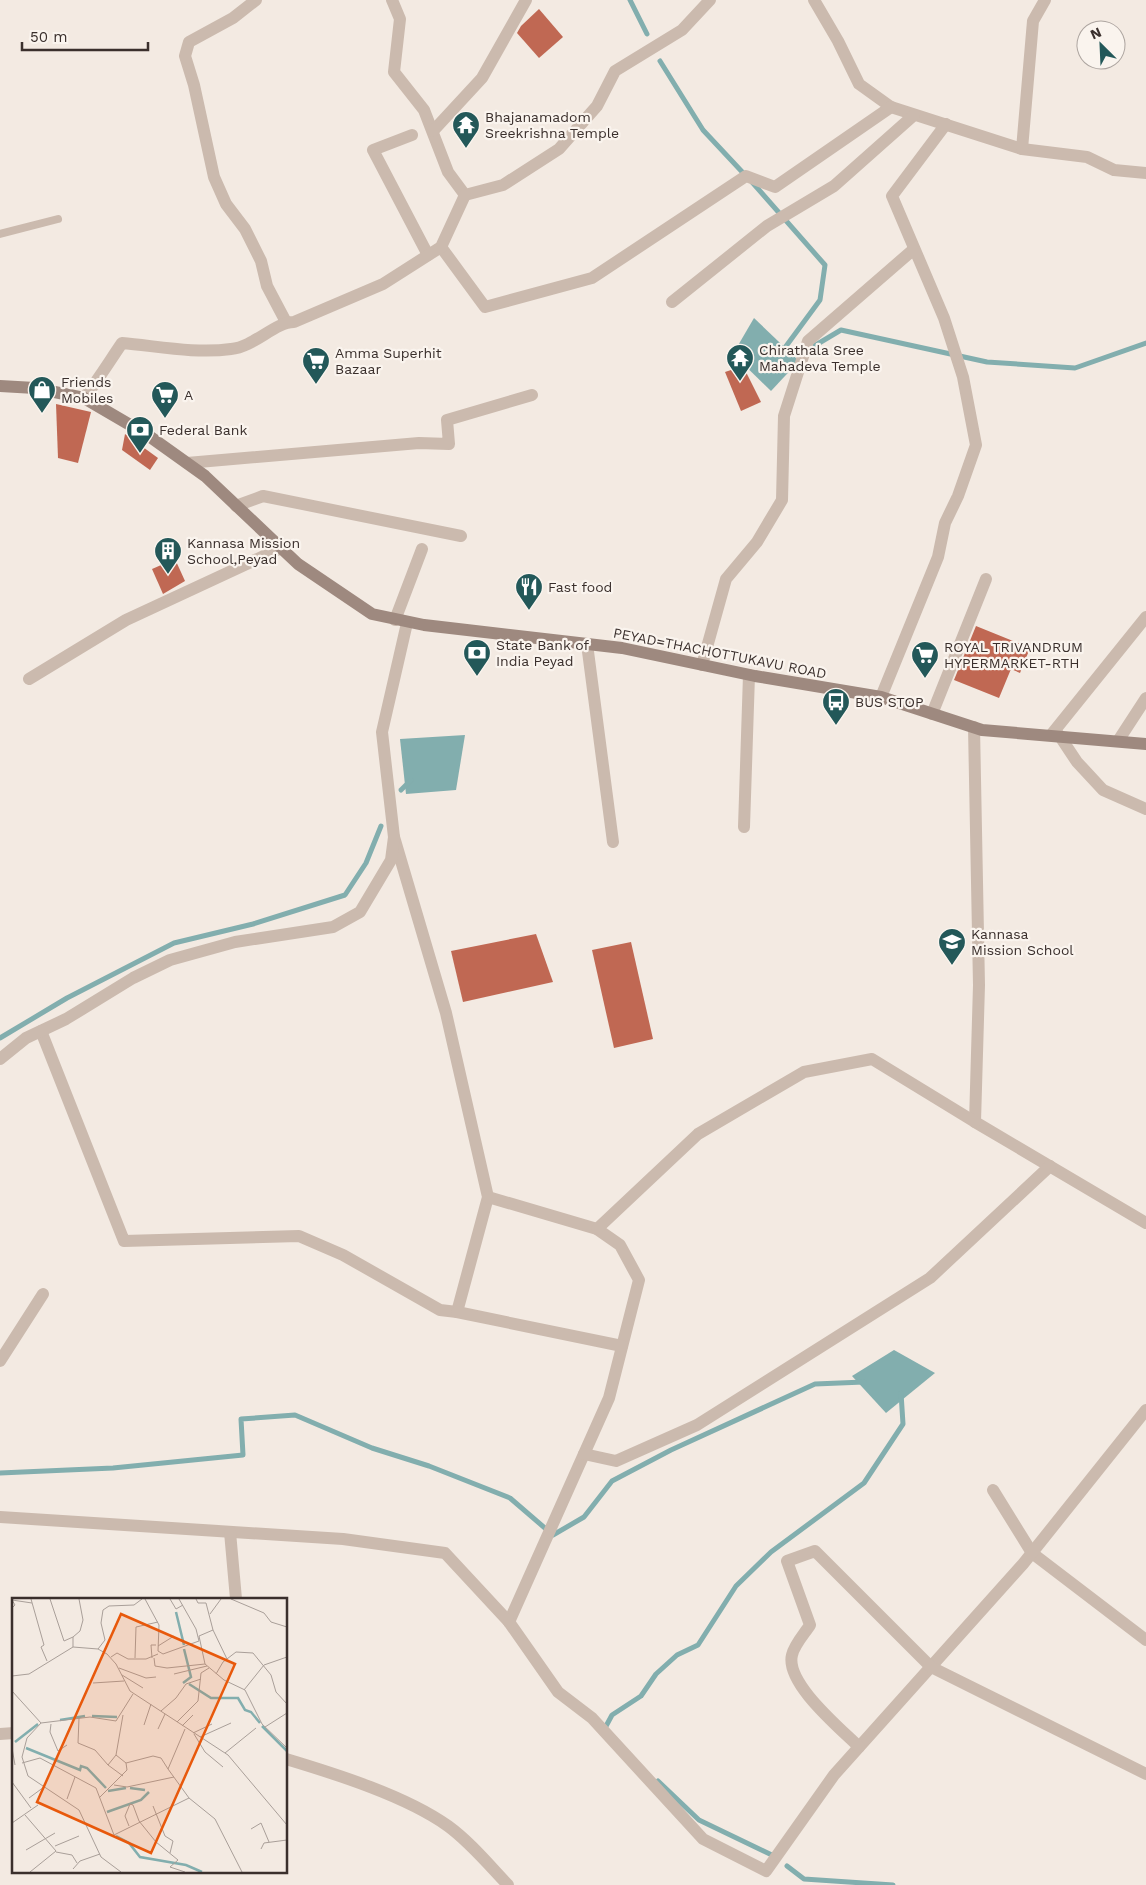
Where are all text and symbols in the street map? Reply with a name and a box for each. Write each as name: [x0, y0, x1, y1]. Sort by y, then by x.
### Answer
scale bar: [22, 20, 149, 52]
north arrow: [1076, 20, 1126, 70]
text: N: [1088, 24, 1104, 43]
text: 50 m: [30, 28, 67, 46]
place label: Bhajanamadom Sreekrishna Temple: [485, 109, 619, 141]
temple icon: Bhajanamadom Sreekrishna Temple: [451, 110, 481, 149]
place label: Chirathala Sree Mahadeva Temple: [759, 342, 881, 374]
temple icon: Chirathala Sree Mahadeva Temple: [725, 343, 755, 382]
place label: Amma Superhit Bazaar: [335, 345, 442, 377]
supermarket icon: Amma Superhit Bazaar: [301, 346, 331, 385]
place label: Friends Mobiles: [61, 374, 114, 406]
shop icon: Friends Mobiles: [27, 375, 57, 414]
supermarket icon: A: [150, 380, 180, 419]
place label: A: [184, 387, 193, 403]
bank icon: Federal Bank: [125, 415, 155, 454]
place label: Federal Bank: [159, 422, 247, 438]
place label: Kannasa Mission School,Peyad: [187, 535, 300, 567]
building icon: Kannasa Mission School,Peyad: [153, 536, 183, 575]
restaurant icon: Fast food: [514, 572, 544, 611]
place label: Fast food: [548, 579, 612, 595]
street label: PEYAD=THACHOTTUKAVU ROAD: [612, 624, 828, 682]
place label: State Bank of India Peyad: [496, 637, 590, 669]
bank icon: State Bank of India Peyad: [462, 638, 492, 677]
place label: ROYAL TRIVANDRUM HYPERMARKET-RTH: [944, 639, 1083, 671]
supermarket icon: ROYAL TRIVANDRUM HYPERMARKET-RTH: [910, 640, 940, 679]
bus stop icon: BUS STOP: [821, 687, 851, 726]
place label: BUS STOP: [855, 694, 924, 710]
place label: Kannasa Mission School: [971, 926, 1074, 958]
school or university icon: Kannasa Mission School: [937, 927, 967, 966]
inset map: [12, 1598, 288, 1872]

